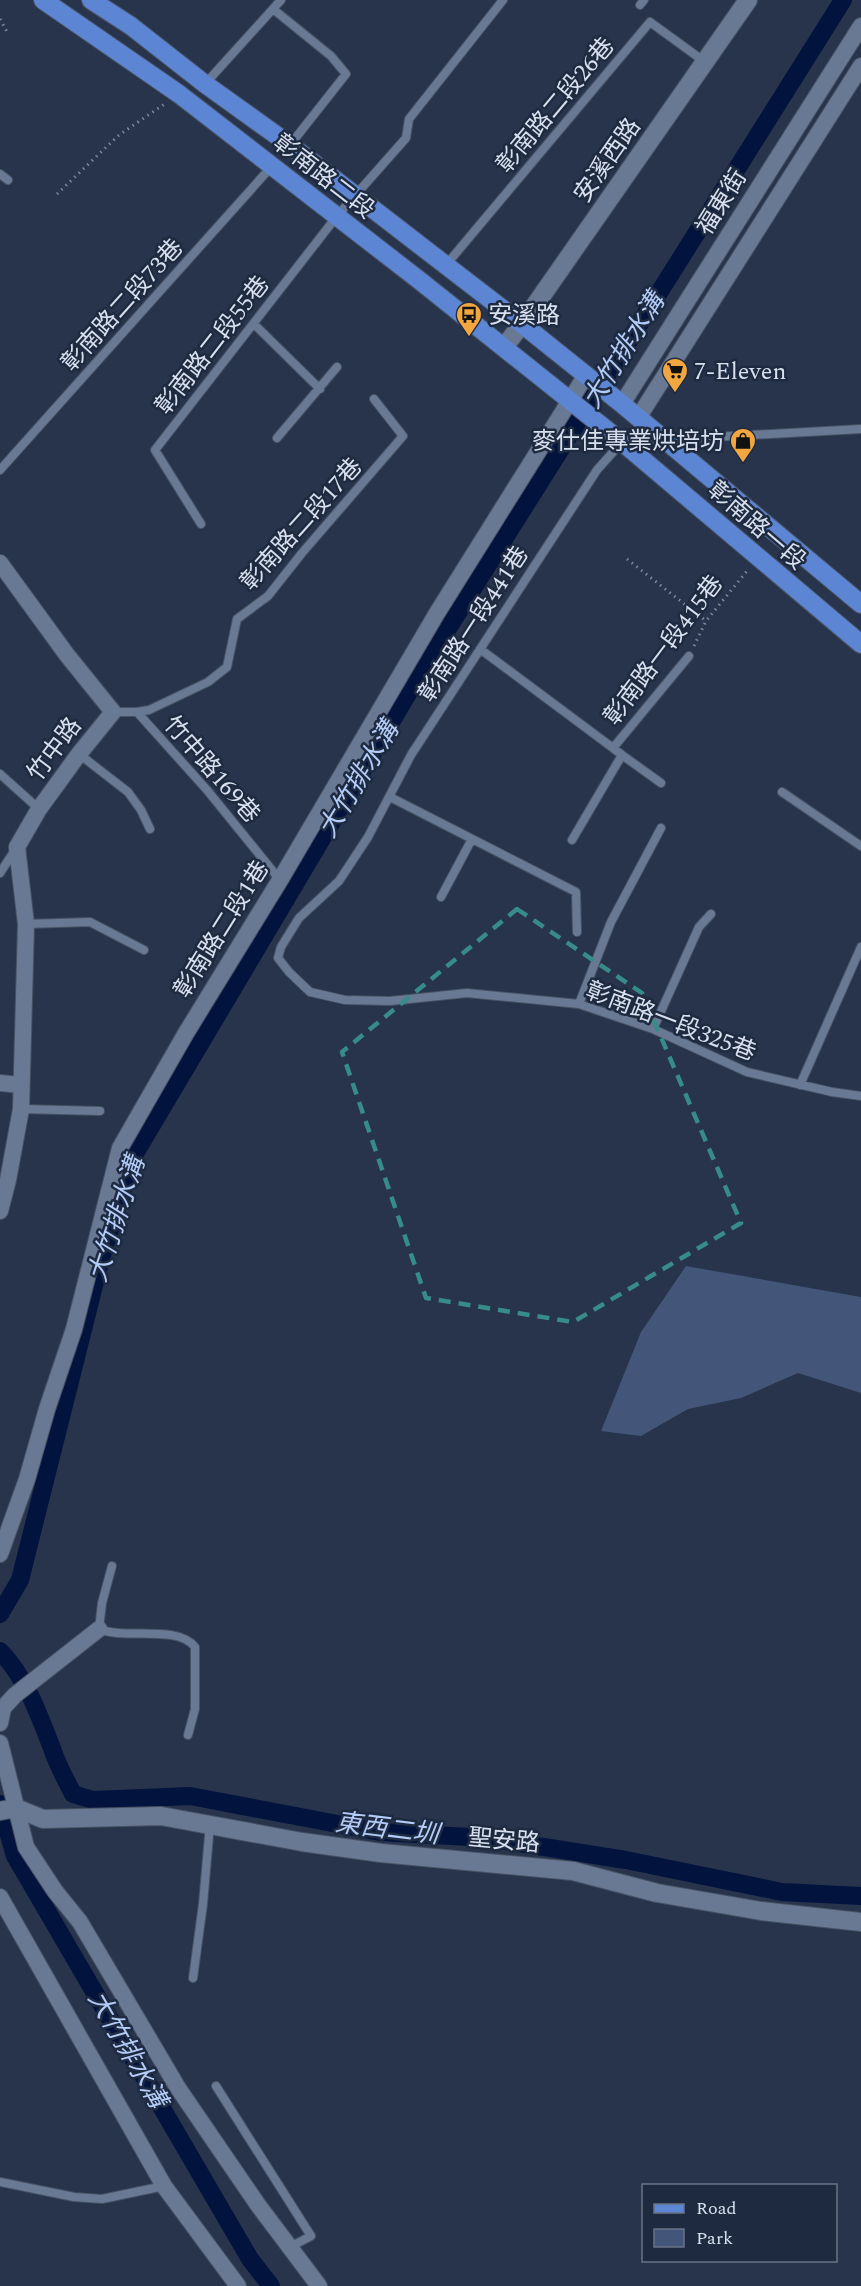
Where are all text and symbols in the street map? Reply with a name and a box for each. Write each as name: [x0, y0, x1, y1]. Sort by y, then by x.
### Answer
street label: 彰南路二段26巷: [488, 30, 624, 182]
street label: 安溪西路: [566, 111, 650, 210]
street label: 彰南路二段: [265, 126, 382, 228]
street label: 福東街: [688, 162, 756, 243]
street label: 彰南路二段73巷: [53, 231, 192, 380]
street label: 彰南路二段55巷: [147, 268, 279, 423]
water label: 大竹排水溝: [572, 281, 677, 416]
place label: 安溪路: [488, 298, 560, 334]
bus stop icon: 安溪路: [454, 300, 484, 338]
place label: 7-Eleven: [694, 354, 786, 390]
supermarket icon: 7-Eleven: [660, 356, 690, 394]
place label: 麥仕佳專業烘培坊: [532, 424, 724, 460]
shop icon: 麥仕佳專業烘培坊: [728, 426, 758, 464]
street label: 彰南路二段17巷: [232, 450, 371, 599]
street label: 彰南路一段: [699, 473, 813, 579]
street label: 彰南路一段441巷: [410, 539, 538, 710]
street label: 彰南路一段415巷: [595, 568, 732, 733]
street label: 竹中路169巷: [154, 708, 268, 831]
street label: 竹中路: [19, 710, 91, 789]
water label: 大竹排水溝: [308, 710, 412, 846]
street label: 彰南路二段1巷: [165, 854, 278, 1005]
street label: 彰南路一段325巷: [580, 973, 761, 1071]
water label: 大竹排水溝: [78, 1148, 157, 1287]
water label: 東西二圳: [333, 1803, 445, 1856]
street label: 聖安路: [466, 1820, 541, 1862]
water label: 大竹排水溝: [77, 1983, 179, 2119]
legend: [642, 2184, 837, 2262]
text: Road: [696, 2195, 737, 2222]
text: Park: [696, 2225, 733, 2252]

